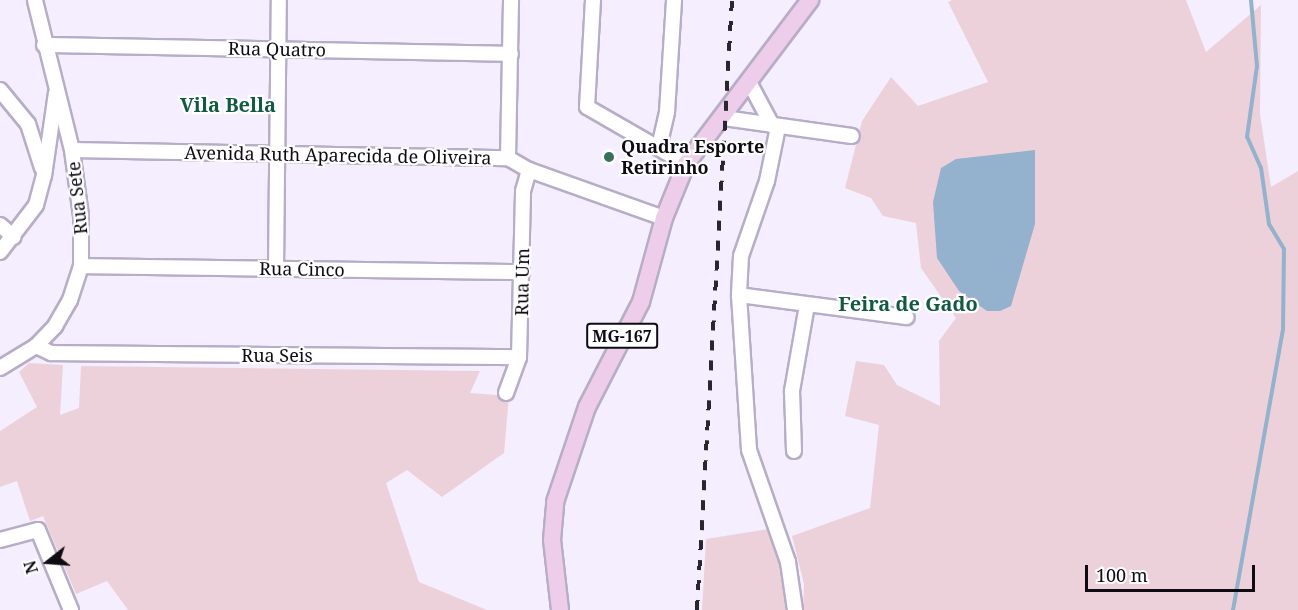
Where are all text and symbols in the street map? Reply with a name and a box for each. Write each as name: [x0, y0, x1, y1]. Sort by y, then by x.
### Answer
street label: Rua Quatro: [228, 37, 326, 61]
district label: Vila Bella: [180, 92, 276, 116]
place label: Quadra Esporte Retirinho: [621, 136, 764, 178]
street label: Avenida Ruth Aparecida de Oliveira: [184, 142, 492, 168]
marker: Quadra Esporte Retirinho: [602, 150, 616, 164]
street label: Rua Sete: [62, 160, 92, 236]
street label: Rua Um: [511, 248, 533, 316]
street label: Rua Cinco: [259, 257, 345, 281]
district label: Feira de Gado: [838, 291, 978, 315]
road number: MG-167: [586, 323, 658, 349]
street label: Rua Seis: [241, 344, 313, 366]
north arrow: [18, 532, 78, 592]
scale bar: [1088, 553, 1258, 591]
text: N: [18, 558, 43, 577]
text: 100 m: [1096, 563, 1148, 587]

